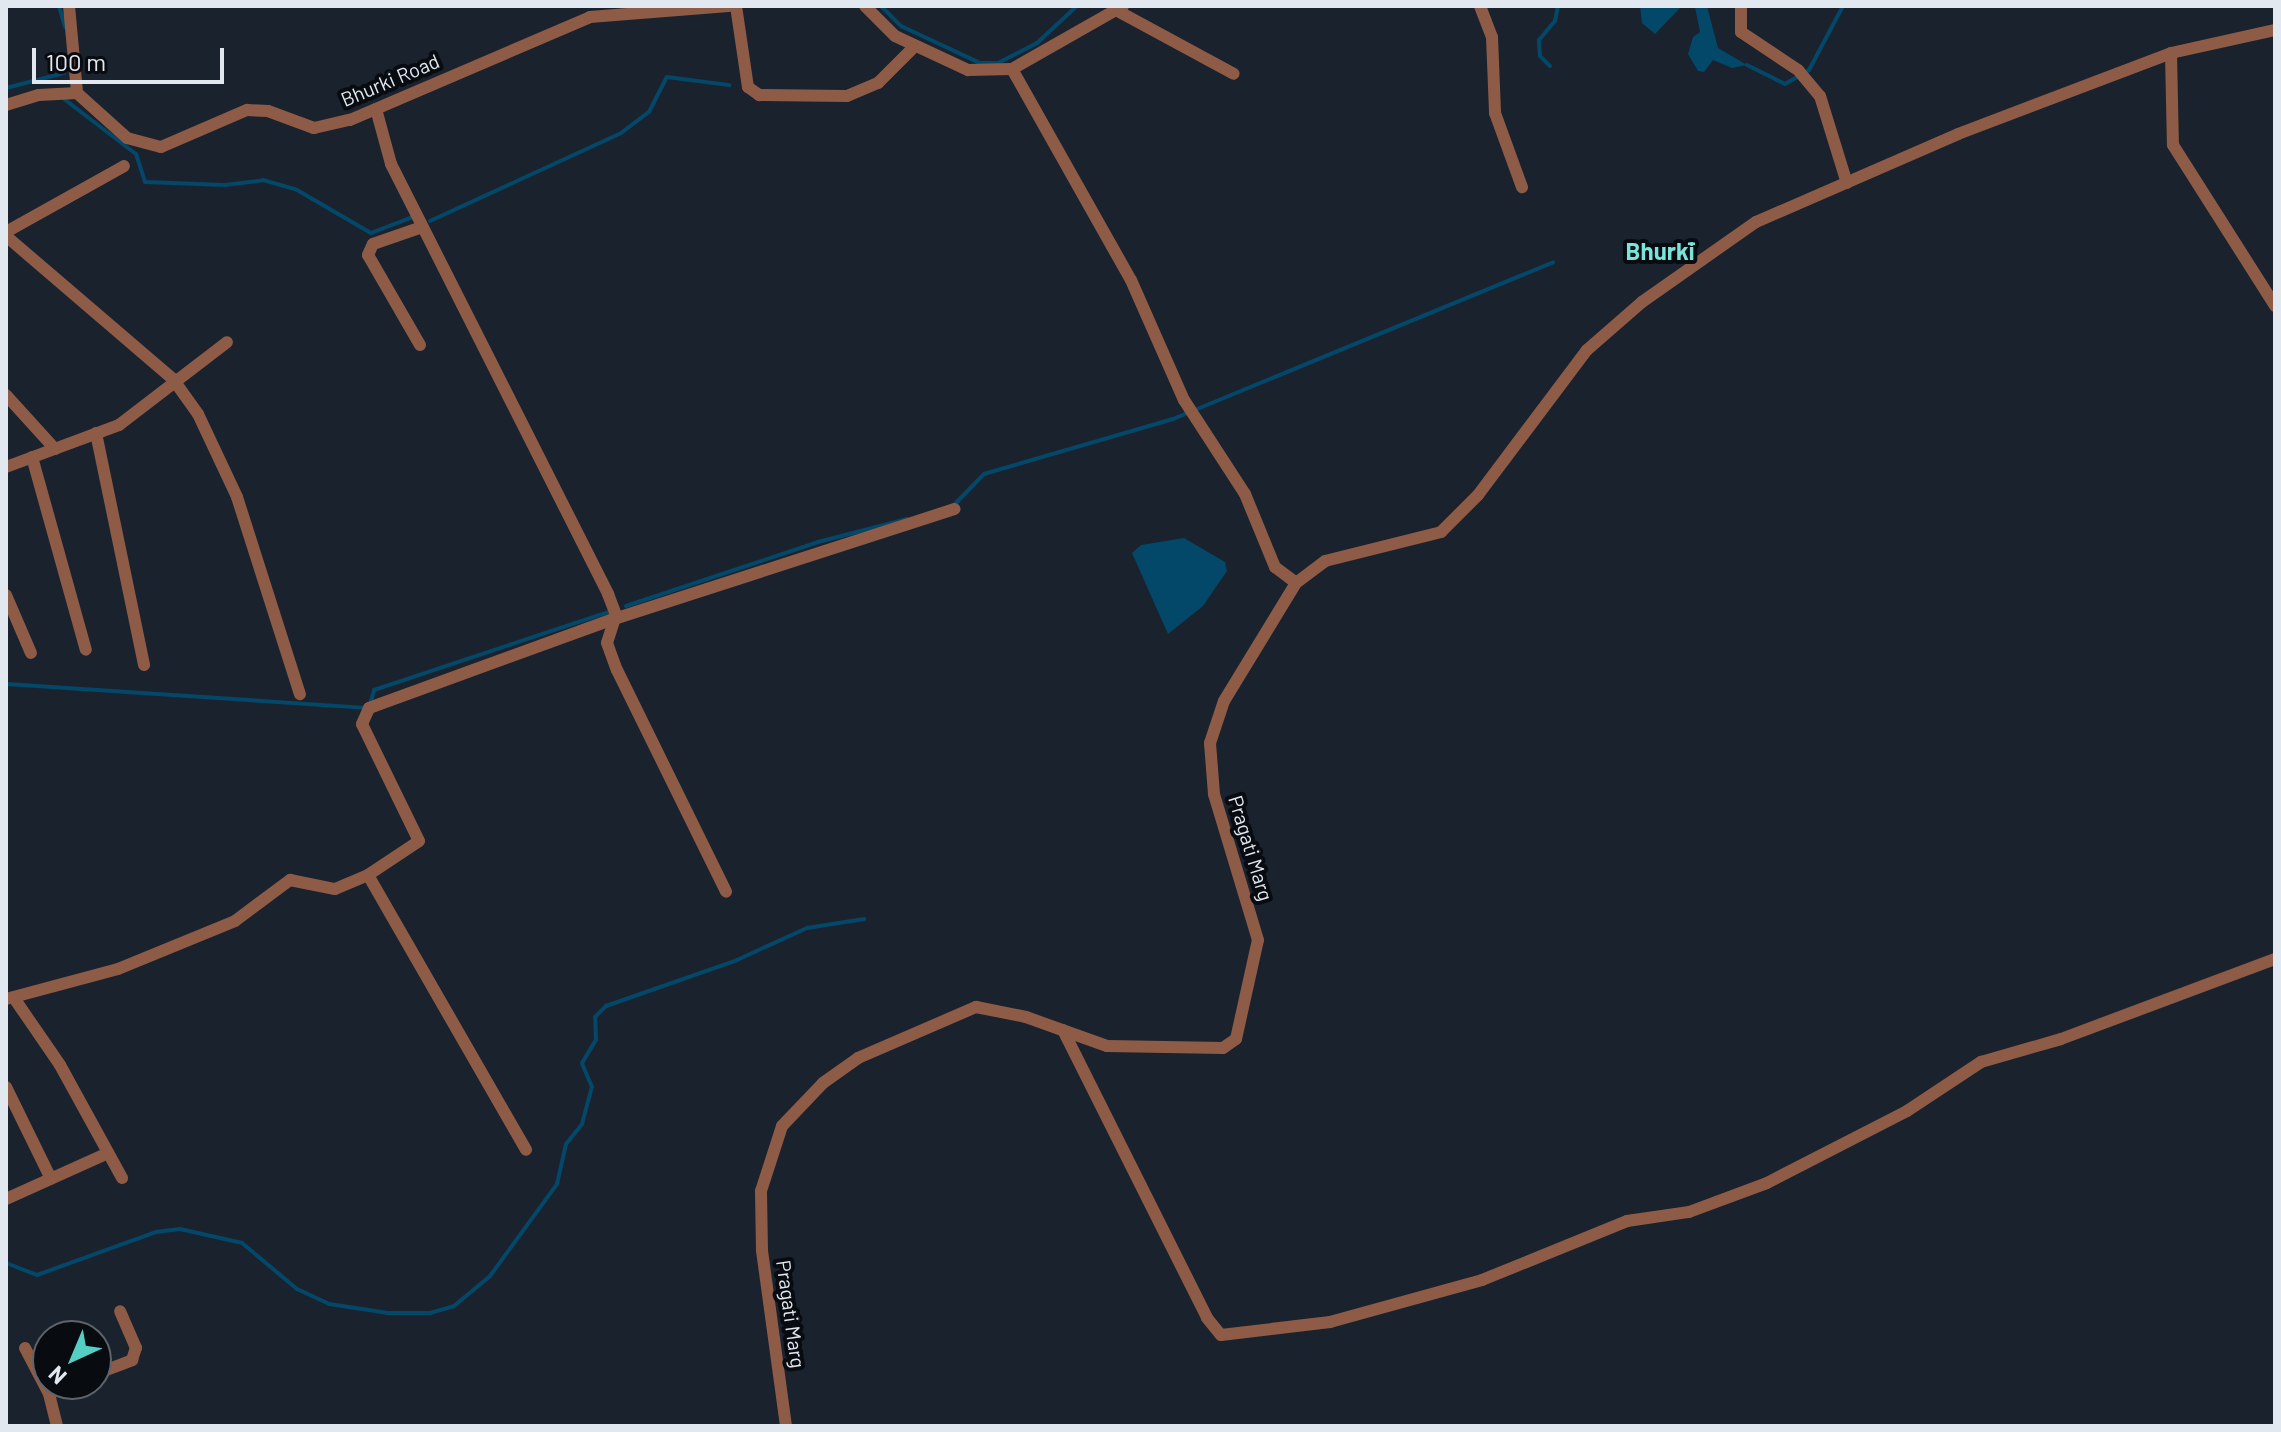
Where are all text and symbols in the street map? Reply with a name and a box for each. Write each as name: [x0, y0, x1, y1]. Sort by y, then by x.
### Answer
scale bar: [36, 32, 228, 82]
text: 100 m: [46, 47, 106, 76]
street label: Bhurki Road: [337, 49, 443, 111]
district label: Bhurki̇̄: [1626, 237, 1694, 265]
street label: Pragati Marg: [1224, 792, 1278, 904]
street label: Pragati Marg: [772, 1258, 810, 1370]
north arrow: [32, 1320, 112, 1400]
text: N: [42, 1361, 71, 1390]

